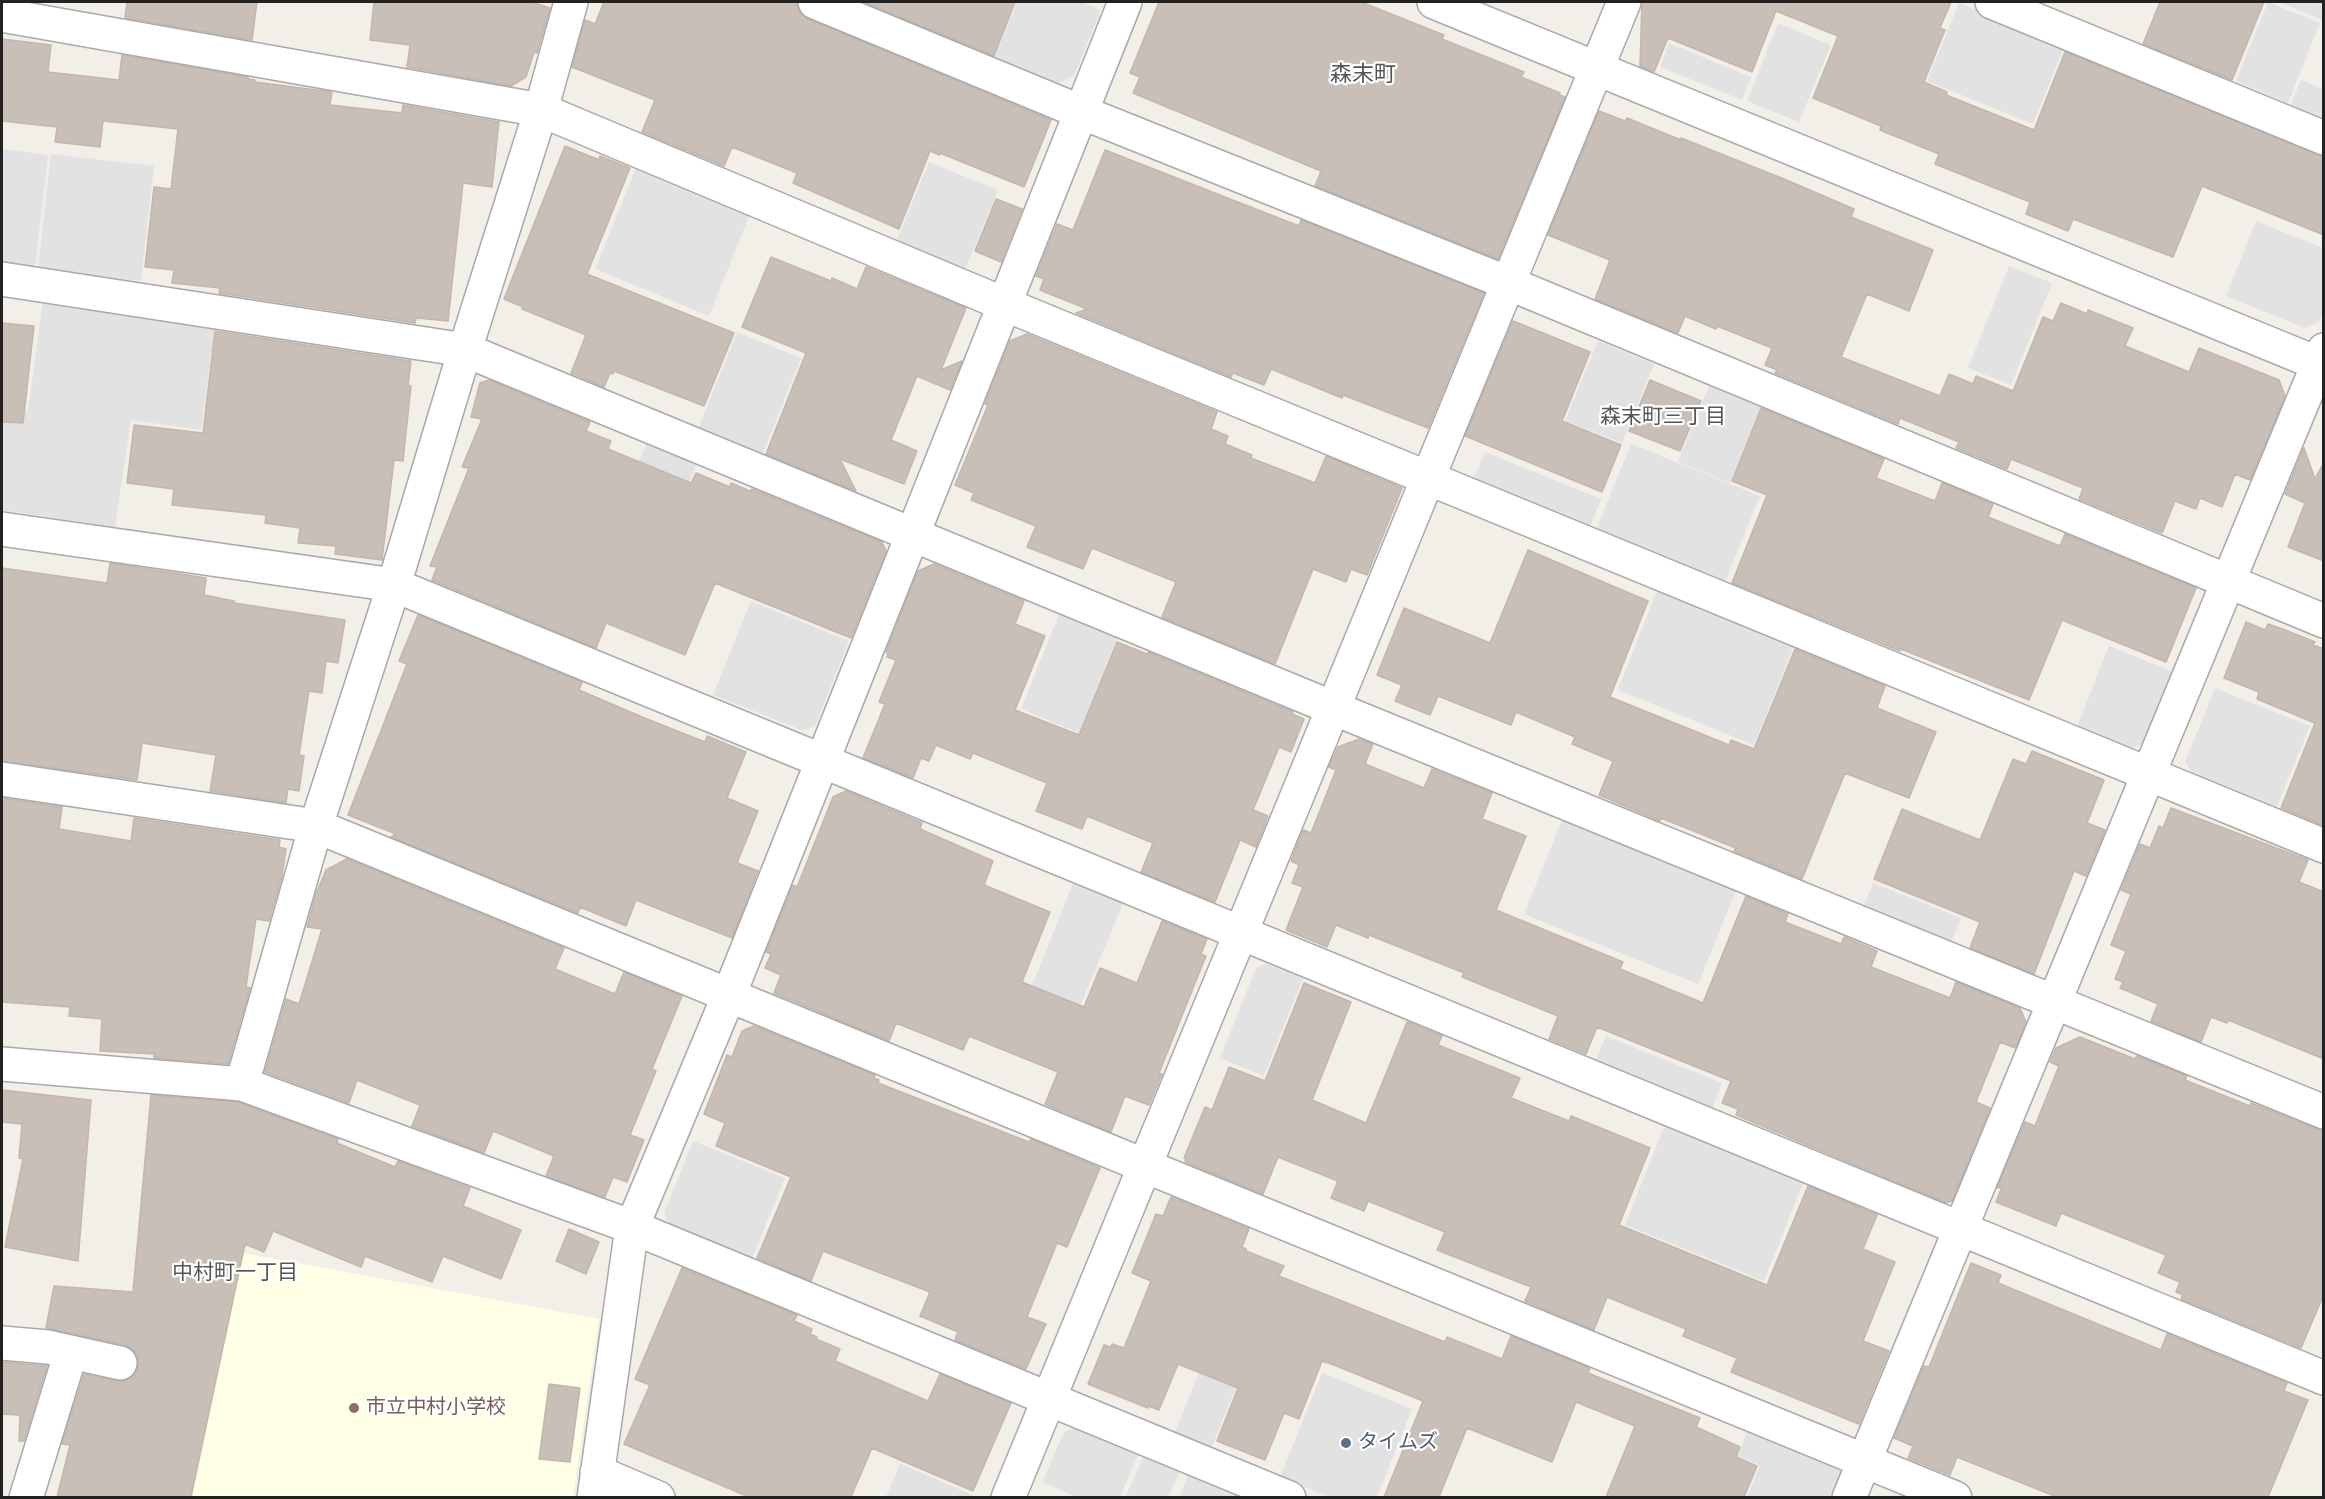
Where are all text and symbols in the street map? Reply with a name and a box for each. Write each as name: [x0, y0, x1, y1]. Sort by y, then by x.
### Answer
district label: 森末町: [1330, 62, 1396, 88]
district label: 森末町三丁目: [1600, 404, 1726, 430]
district label: 中村町一丁目: [172, 1260, 298, 1286]
place label: 市立中村小学校: [366, 1396, 506, 1420]
marker: 市立中村小学校: [347, 1401, 361, 1415]
place label: タイムズ: [1358, 1431, 1438, 1455]
marker: タイムズ: [1339, 1436, 1353, 1450]

